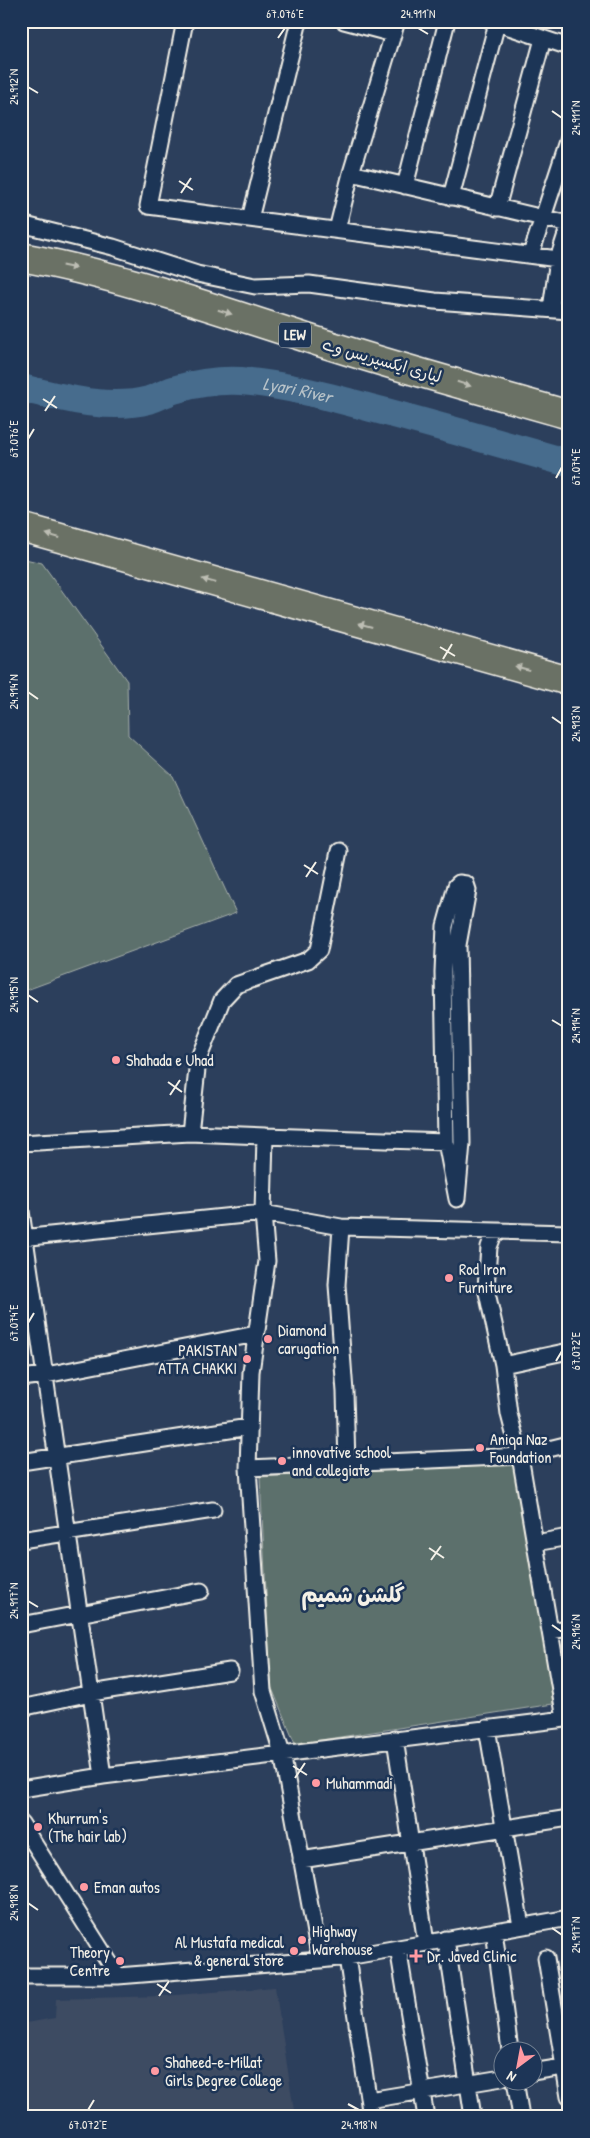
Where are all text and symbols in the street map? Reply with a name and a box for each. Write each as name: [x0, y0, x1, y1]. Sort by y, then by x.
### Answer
text: 67.076°E: [266, 5, 304, 22]
text: 24.911°N: [401, 5, 435, 22]
text: 24.912°N: [5, 69, 22, 105]
text: 24.911°N: [567, 101, 584, 135]
one-way arrow: [61, 263, 77, 271]
one-way arrow: [218, 309, 233, 317]
road number: LEW: [279, 322, 311, 348]
street label: لیاری ایکسپریس وے: [320, 332, 444, 388]
water label: Lyari River: [261, 371, 337, 410]
one-way arrow: [457, 381, 472, 389]
text: 67.076°E: [5, 420, 22, 458]
text: 67.074°E: [567, 448, 584, 486]
one-way arrow: [45, 532, 60, 540]
one-way arrow: [201, 577, 216, 585]
one-way arrow: [358, 621, 373, 629]
one-way arrow: [514, 664, 529, 672]
text: 24.914°N: [5, 674, 22, 710]
text: 24.913°N: [567, 706, 584, 742]
text: 24.915°N: [5, 977, 22, 1013]
text: 24.914°N: [567, 1008, 584, 1044]
place label: Shahada e Uhad: [126, 1049, 214, 1071]
marker: Shahada e Uhad: [110, 1054, 122, 1066]
place label: Rod Iron Furniture: [458, 1258, 513, 1298]
marker: Rod Iron Furniture: [443, 1272, 455, 1284]
text: 67.074°E: [5, 1304, 22, 1342]
place label: Diamond carugation: [278, 1319, 339, 1359]
text: 67.072°E: [567, 1331, 584, 1370]
marker: Diamond carugation: [262, 1333, 274, 1345]
place label: PAKISTAN ATTA CHAKKI: [158, 1339, 237, 1379]
marker: PAKISTAN ATTA CHAKKI: [241, 1353, 253, 1365]
place label: Aniqa Naz Foundation: [489, 1428, 551, 1468]
place label: innovative school and collegiate: [292, 1441, 392, 1481]
marker: Aniqa Naz Foundation: [474, 1442, 486, 1454]
marker: innovative school and collegiate: [276, 1455, 288, 1467]
district label: گلشن شمیم: [301, 1580, 405, 1611]
text: 24.917°N: [5, 1583, 22, 1619]
text: 24.916°N: [567, 1614, 584, 1650]
place label: Muhammadi: [326, 1772, 393, 1794]
marker: Muhammadi: [310, 1777, 322, 1789]
place label: Khurrum's (The hair lab): [48, 1807, 127, 1847]
marker: Khurrum's (The hair lab): [32, 1821, 44, 1833]
place label: Eman autos: [94, 1876, 160, 1898]
marker: Eman autos: [78, 1881, 90, 1893]
text: 24.918°N: [5, 1885, 22, 1921]
text: 24.917°N: [567, 1917, 584, 1953]
place label: Highway Warehouse: [312, 1920, 373, 1960]
place label: Al Mustafa medical & general store: [175, 1931, 285, 1971]
marker: Highway Warehouse: [296, 1934, 308, 1946]
place label: Theory Centre: [70, 1941, 111, 1981]
marker: Al Mustafa medical & general store: [288, 1945, 300, 1957]
place label: Dr. Javed Clinic: [427, 1945, 517, 1967]
marker: Dr. Javed Clinic: [409, 1949, 423, 1963]
marker: Theory Centre: [114, 1955, 126, 1967]
north arrow: [492, 2040, 542, 2090]
place label: Shaheed-e-Millat Girls Degree College: [165, 2051, 283, 2091]
marker: Shaheed-e-Millat Girls Degree College: [149, 2065, 161, 2077]
text: N: [502, 2067, 519, 2087]
text: 67.072°E: [69, 2116, 108, 2133]
text: 24.918°N: [341, 2116, 377, 2133]

